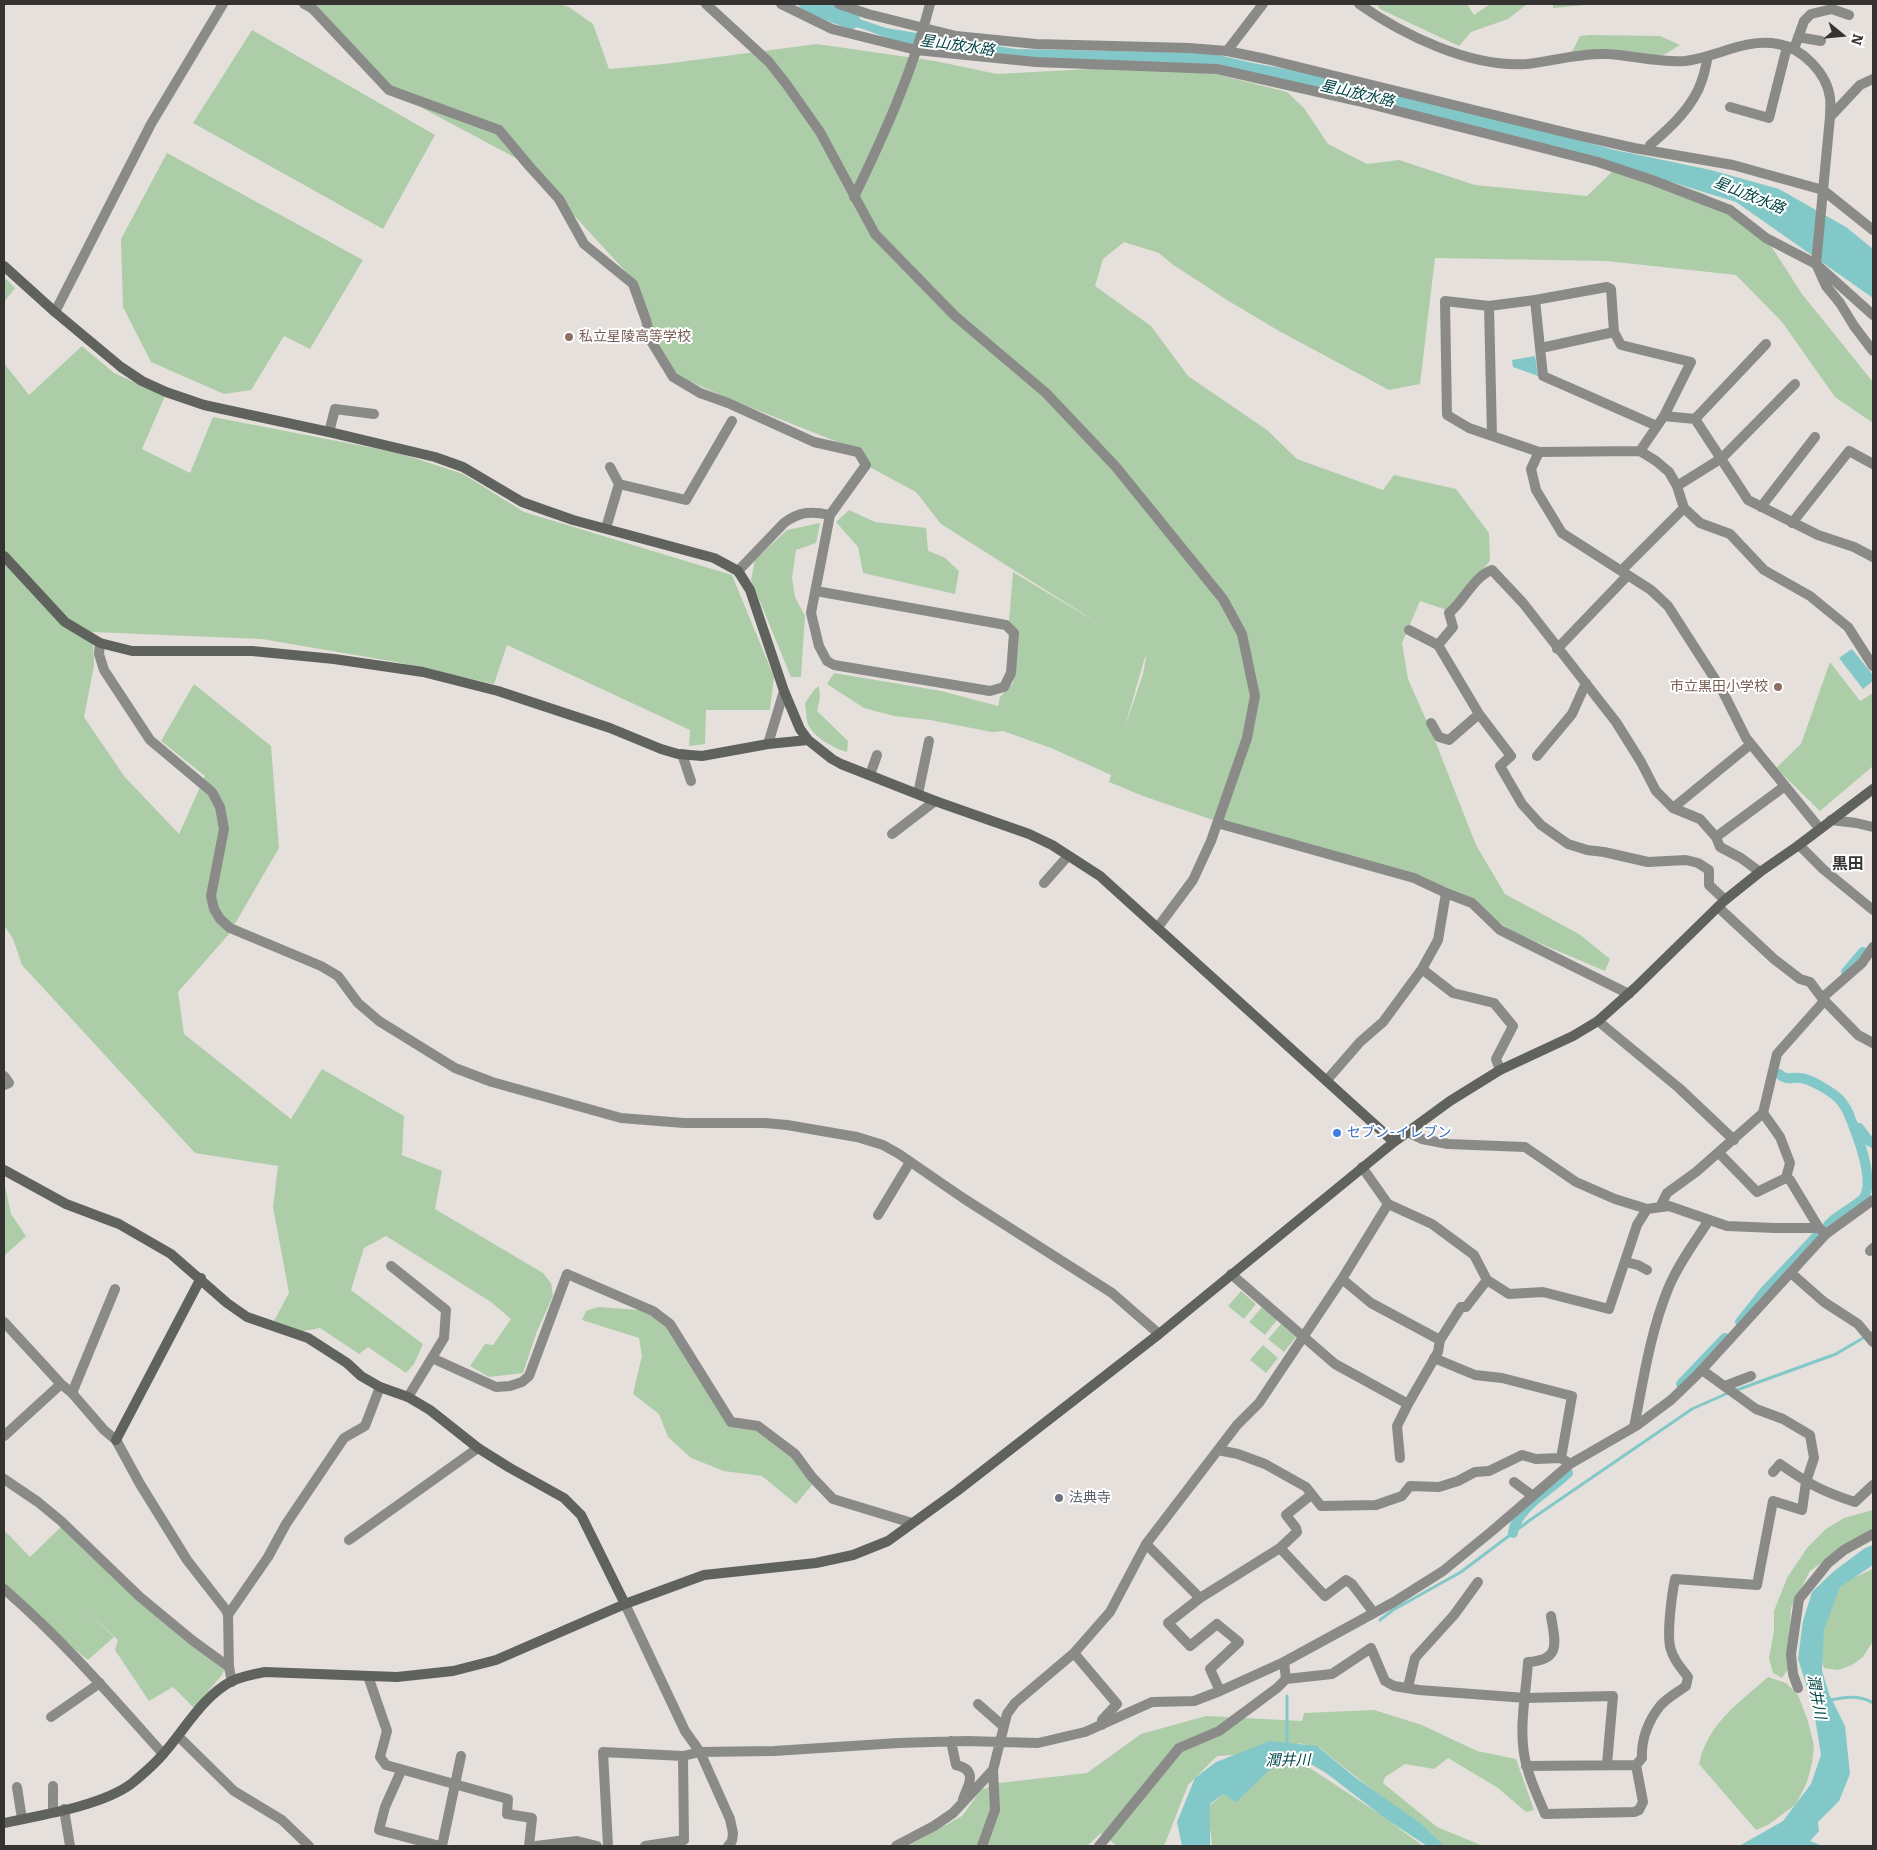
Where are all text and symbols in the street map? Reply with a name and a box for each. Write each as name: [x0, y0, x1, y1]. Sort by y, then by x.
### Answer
north arrow: [1817, 10, 1867, 60]
water label: 星山放水路: [919, 32, 995, 60]
text: N: [1847, 32, 1867, 47]
water label: 星山放水路: [1318, 77, 1396, 111]
water label: 星山放水路: [1711, 174, 1787, 218]
place label: 私立星陵高等学校: [579, 329, 691, 345]
marker: 私立星陵高等学校: [563, 331, 575, 343]
place label: 市立黒田小学校: [1670, 679, 1768, 695]
marker: 市立黒田小学校: [1772, 681, 1784, 693]
district label: 黒田: [1832, 855, 1864, 875]
place label: セブン-イレブン: [1347, 1125, 1451, 1141]
marker: セブン-イレブン: [1331, 1127, 1343, 1139]
place label: 法典寺: [1069, 1490, 1111, 1506]
marker: 法典寺: [1053, 1492, 1065, 1504]
water label: 潤井川: [1803, 1673, 1829, 1721]
water label: 潤井川: [1265, 1752, 1311, 1770]

